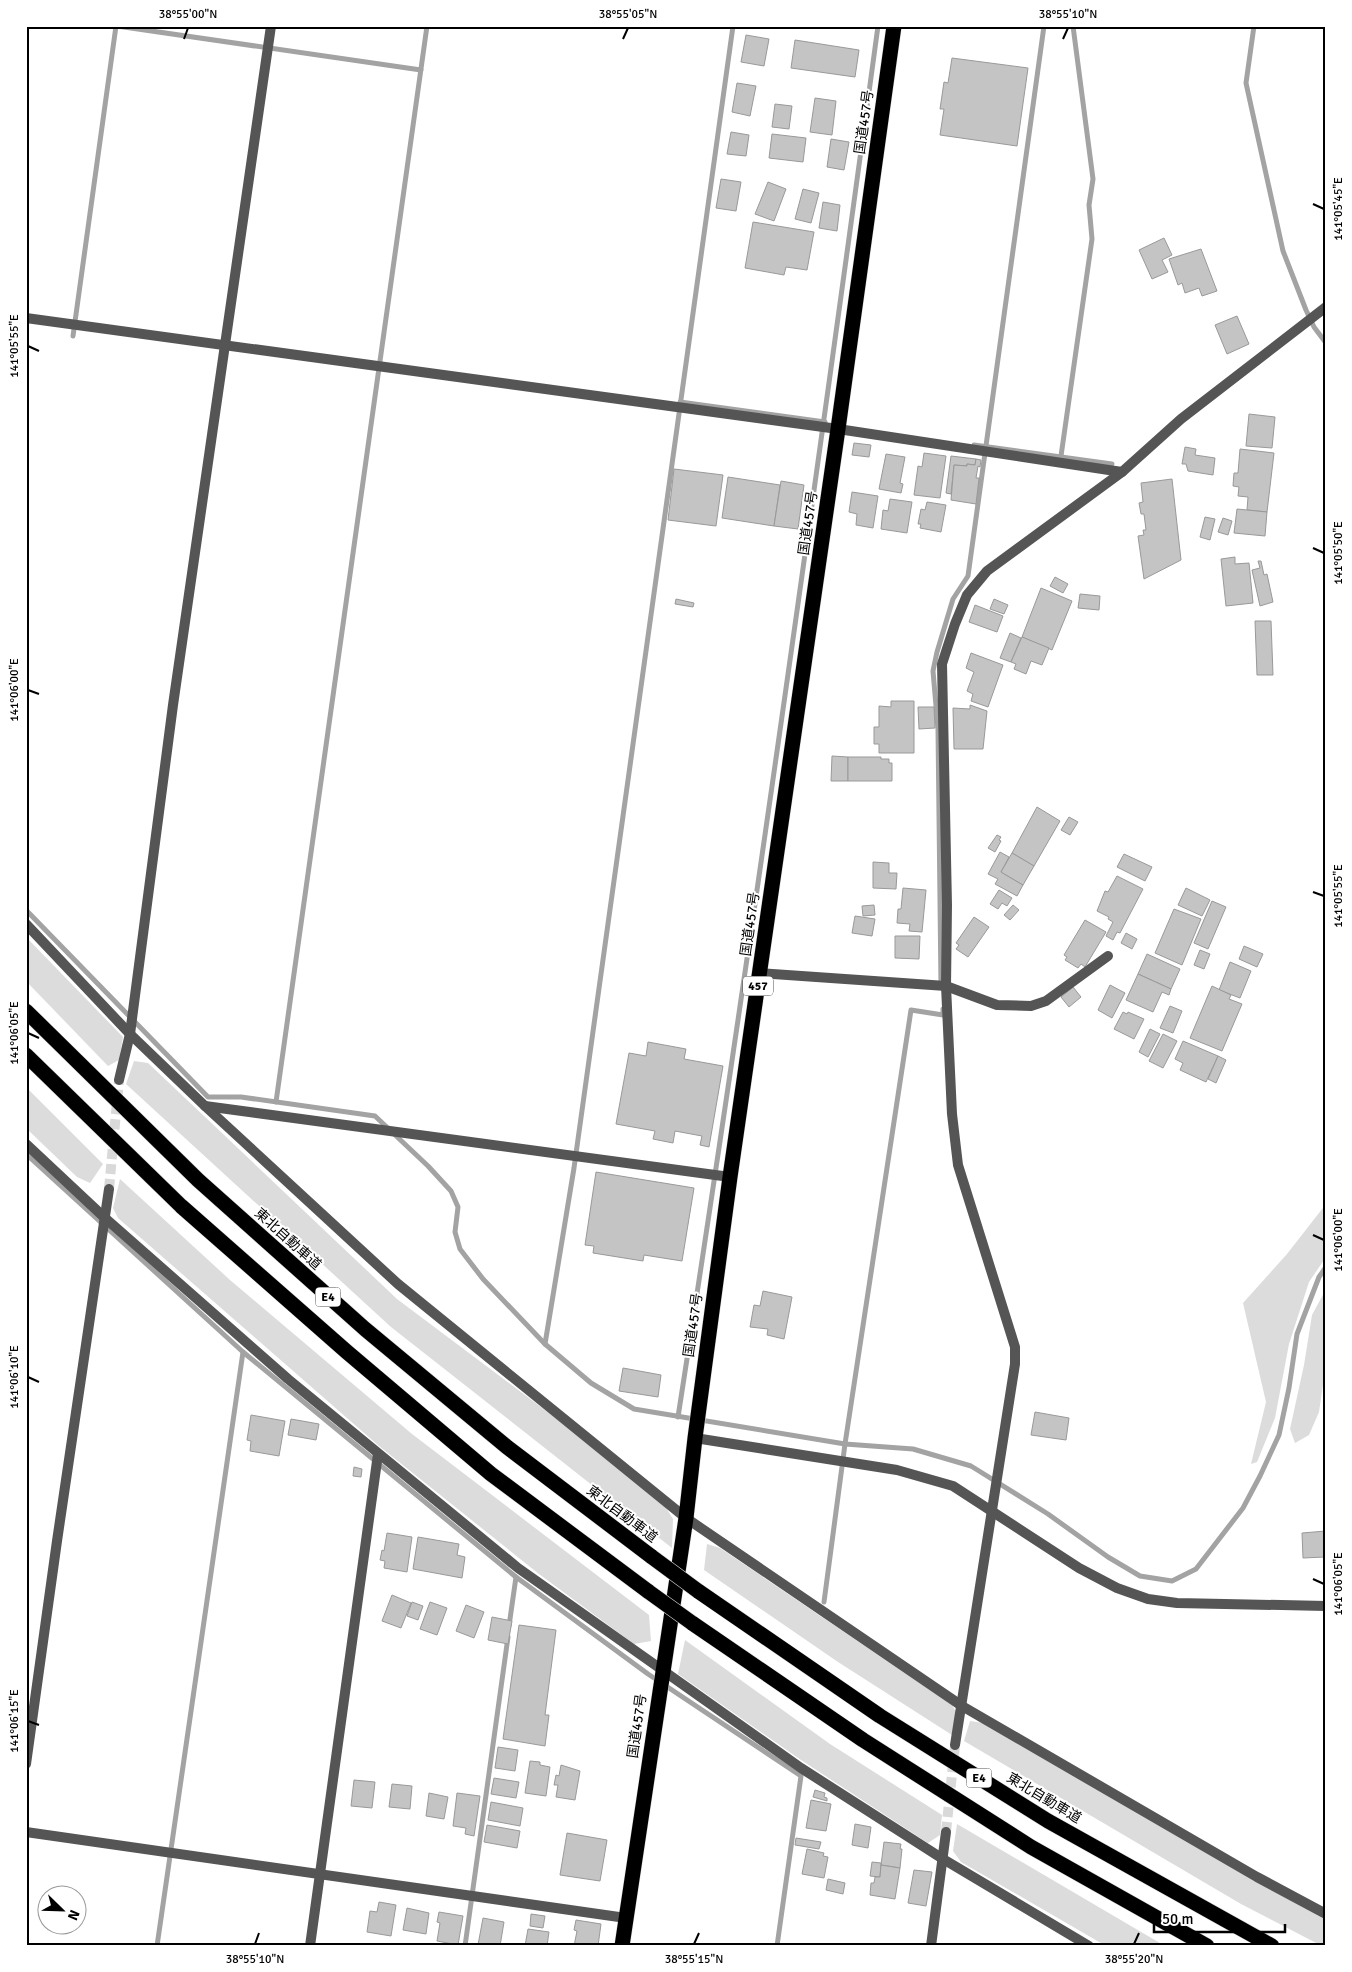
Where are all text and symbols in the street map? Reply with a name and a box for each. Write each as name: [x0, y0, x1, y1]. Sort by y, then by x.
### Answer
text: 38°55'00"N: [159, 7, 217, 22]
text: 38°55'05"N: [599, 7, 657, 22]
text: 38°55'10"N: [1039, 7, 1097, 22]
street label: 国道457号: [851, 89, 877, 155]
text: 141°05'45"E: [1331, 177, 1346, 241]
text: 141°05'55"E: [7, 314, 22, 378]
street label: 国道457号: [795, 490, 821, 556]
text: 141°05'50"E: [1331, 521, 1346, 585]
text: 141°06'00"E: [7, 658, 22, 722]
text: 141°05'55"E: [1331, 864, 1346, 928]
street label: 国道457号: [737, 891, 763, 957]
road number: 457: [743, 976, 773, 996]
text: 141°06'05"E: [7, 1001, 22, 1065]
street label: 東北自動車道: [251, 1205, 325, 1273]
text: 141°06'00"E: [1331, 1208, 1346, 1272]
road number: E4: [316, 1288, 340, 1306]
street label: 国道457号: [680, 1292, 706, 1358]
text: 141°06'10"E: [7, 1345, 22, 1409]
street label: 東北自動車道: [583, 1482, 661, 1546]
text: 141°06'05"E: [1331, 1552, 1346, 1616]
text: 141°06'15"E: [7, 1689, 22, 1753]
street label: 国道457号: [624, 1693, 650, 1759]
road number: E4: [966, 1769, 992, 1788]
street label: 東北自動車道: [1004, 1769, 1084, 1827]
north arrow: [38, 1884, 88, 1934]
scale bar: [1154, 1902, 1286, 1934]
text: N: [64, 1907, 83, 1923]
text: 50 m: [1162, 1910, 1193, 1928]
text: 38°55'10"N: [226, 1952, 284, 1967]
text: 38°55'15"N: [665, 1952, 723, 1967]
text: 38°55'20"N: [1105, 1952, 1163, 1967]

